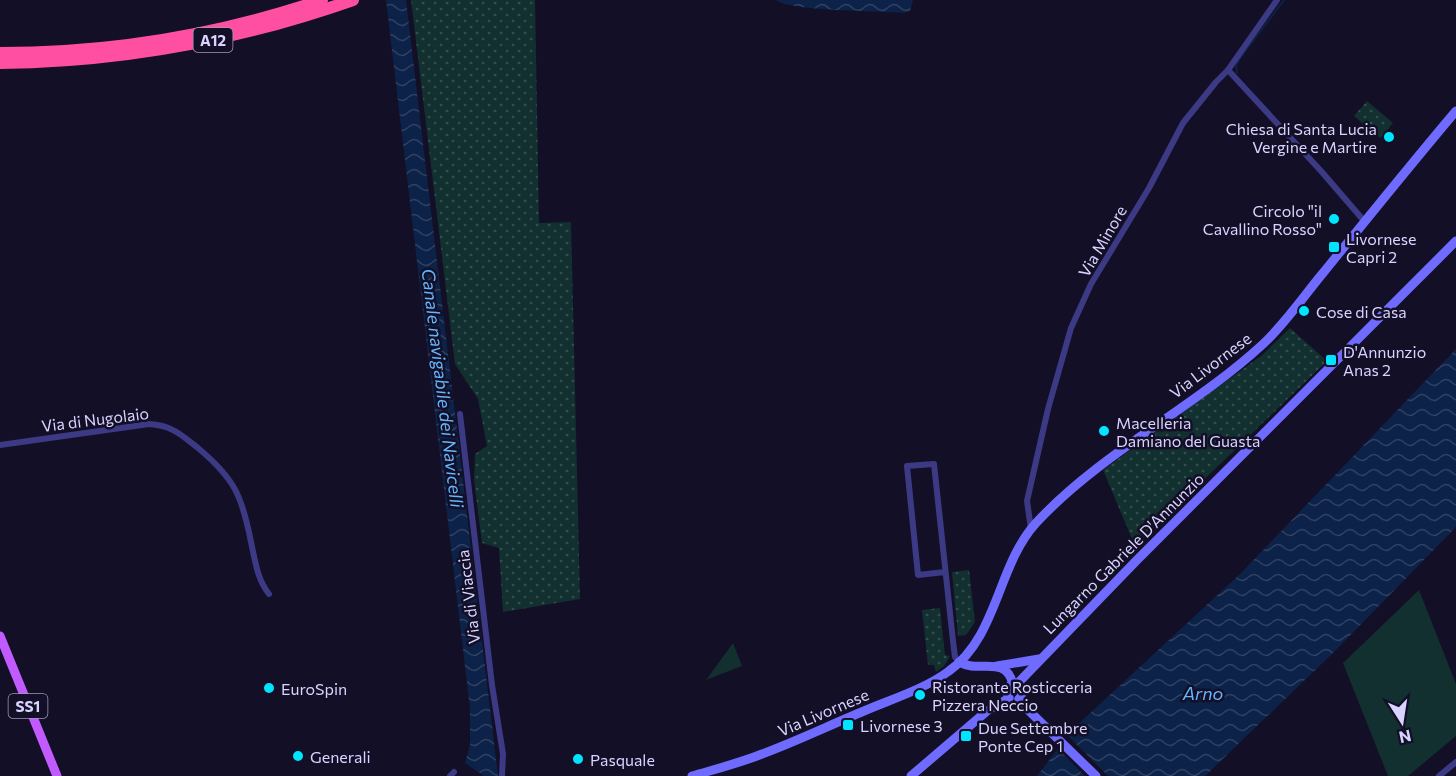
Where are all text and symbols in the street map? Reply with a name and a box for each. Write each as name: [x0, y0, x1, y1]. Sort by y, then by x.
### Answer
road number: A12: [194, 28, 232, 52]
place label: Chiesa di Santa Lucia Vergine e Martire: [1226, 119, 1377, 156]
marker: Chiesa di Santa Lucia Vergine e Martire: [1382, 130, 1396, 144]
place label: Circolo "il Cavallino Rosso": [1203, 201, 1322, 238]
street label: Via Minore: [1074, 202, 1130, 280]
marker: Circolo "il Cavallino Rosso": [1327, 212, 1341, 226]
place label: Livornese Capri 2: [1346, 229, 1416, 266]
marker: Livornese Capri 2: [1327, 240, 1341, 254]
water label: Canale navigabile dei Navicelli: [417, 267, 469, 510]
place label: Cose di Casa: [1316, 302, 1407, 321]
marker: Cose di Casa: [1297, 304, 1311, 318]
street label: Via Livornese: [1166, 328, 1254, 402]
place label: D'Annunzio Anas 2: [1343, 342, 1426, 379]
marker: D'Annunzio Anas 2: [1324, 353, 1338, 367]
street label: Via di Nugolaio: [40, 403, 150, 435]
place label: Macelleria Damiano del Guasta: [1116, 413, 1260, 450]
marker: Macelleria Damiano del Guasta: [1097, 424, 1111, 438]
street label: Lungarno Gabriele D'Annunzio: [1039, 469, 1207, 637]
street label: Via di Viaccia: [453, 549, 483, 645]
place label: Ristorante Rosticceria Pizzera Neccio: [932, 677, 1092, 714]
place label: EuroSpin: [281, 679, 347, 698]
marker: EuroSpin: [262, 681, 276, 695]
water label: Arno: [1182, 682, 1223, 704]
street label: Via Livornese: [775, 684, 871, 740]
marker: Ristorante Rosticceria Pizzera Neccio: [913, 688, 927, 702]
north arrow: [1372, 692, 1432, 752]
road number: SS1: [9, 694, 48, 718]
place label: Livornese 3: [860, 716, 943, 735]
marker: Livornese 3: [841, 718, 855, 732]
place label: Due Settembre Ponte Cep 1: [978, 718, 1087, 755]
text: N: [1397, 727, 1413, 748]
marker: Due Settembre Ponte Cep 1: [959, 729, 973, 743]
place label: Generali: [310, 747, 371, 766]
marker: Generali: [291, 749, 305, 763]
place label: Pasquale: [590, 750, 655, 769]
marker: Pasquale: [571, 752, 585, 766]

